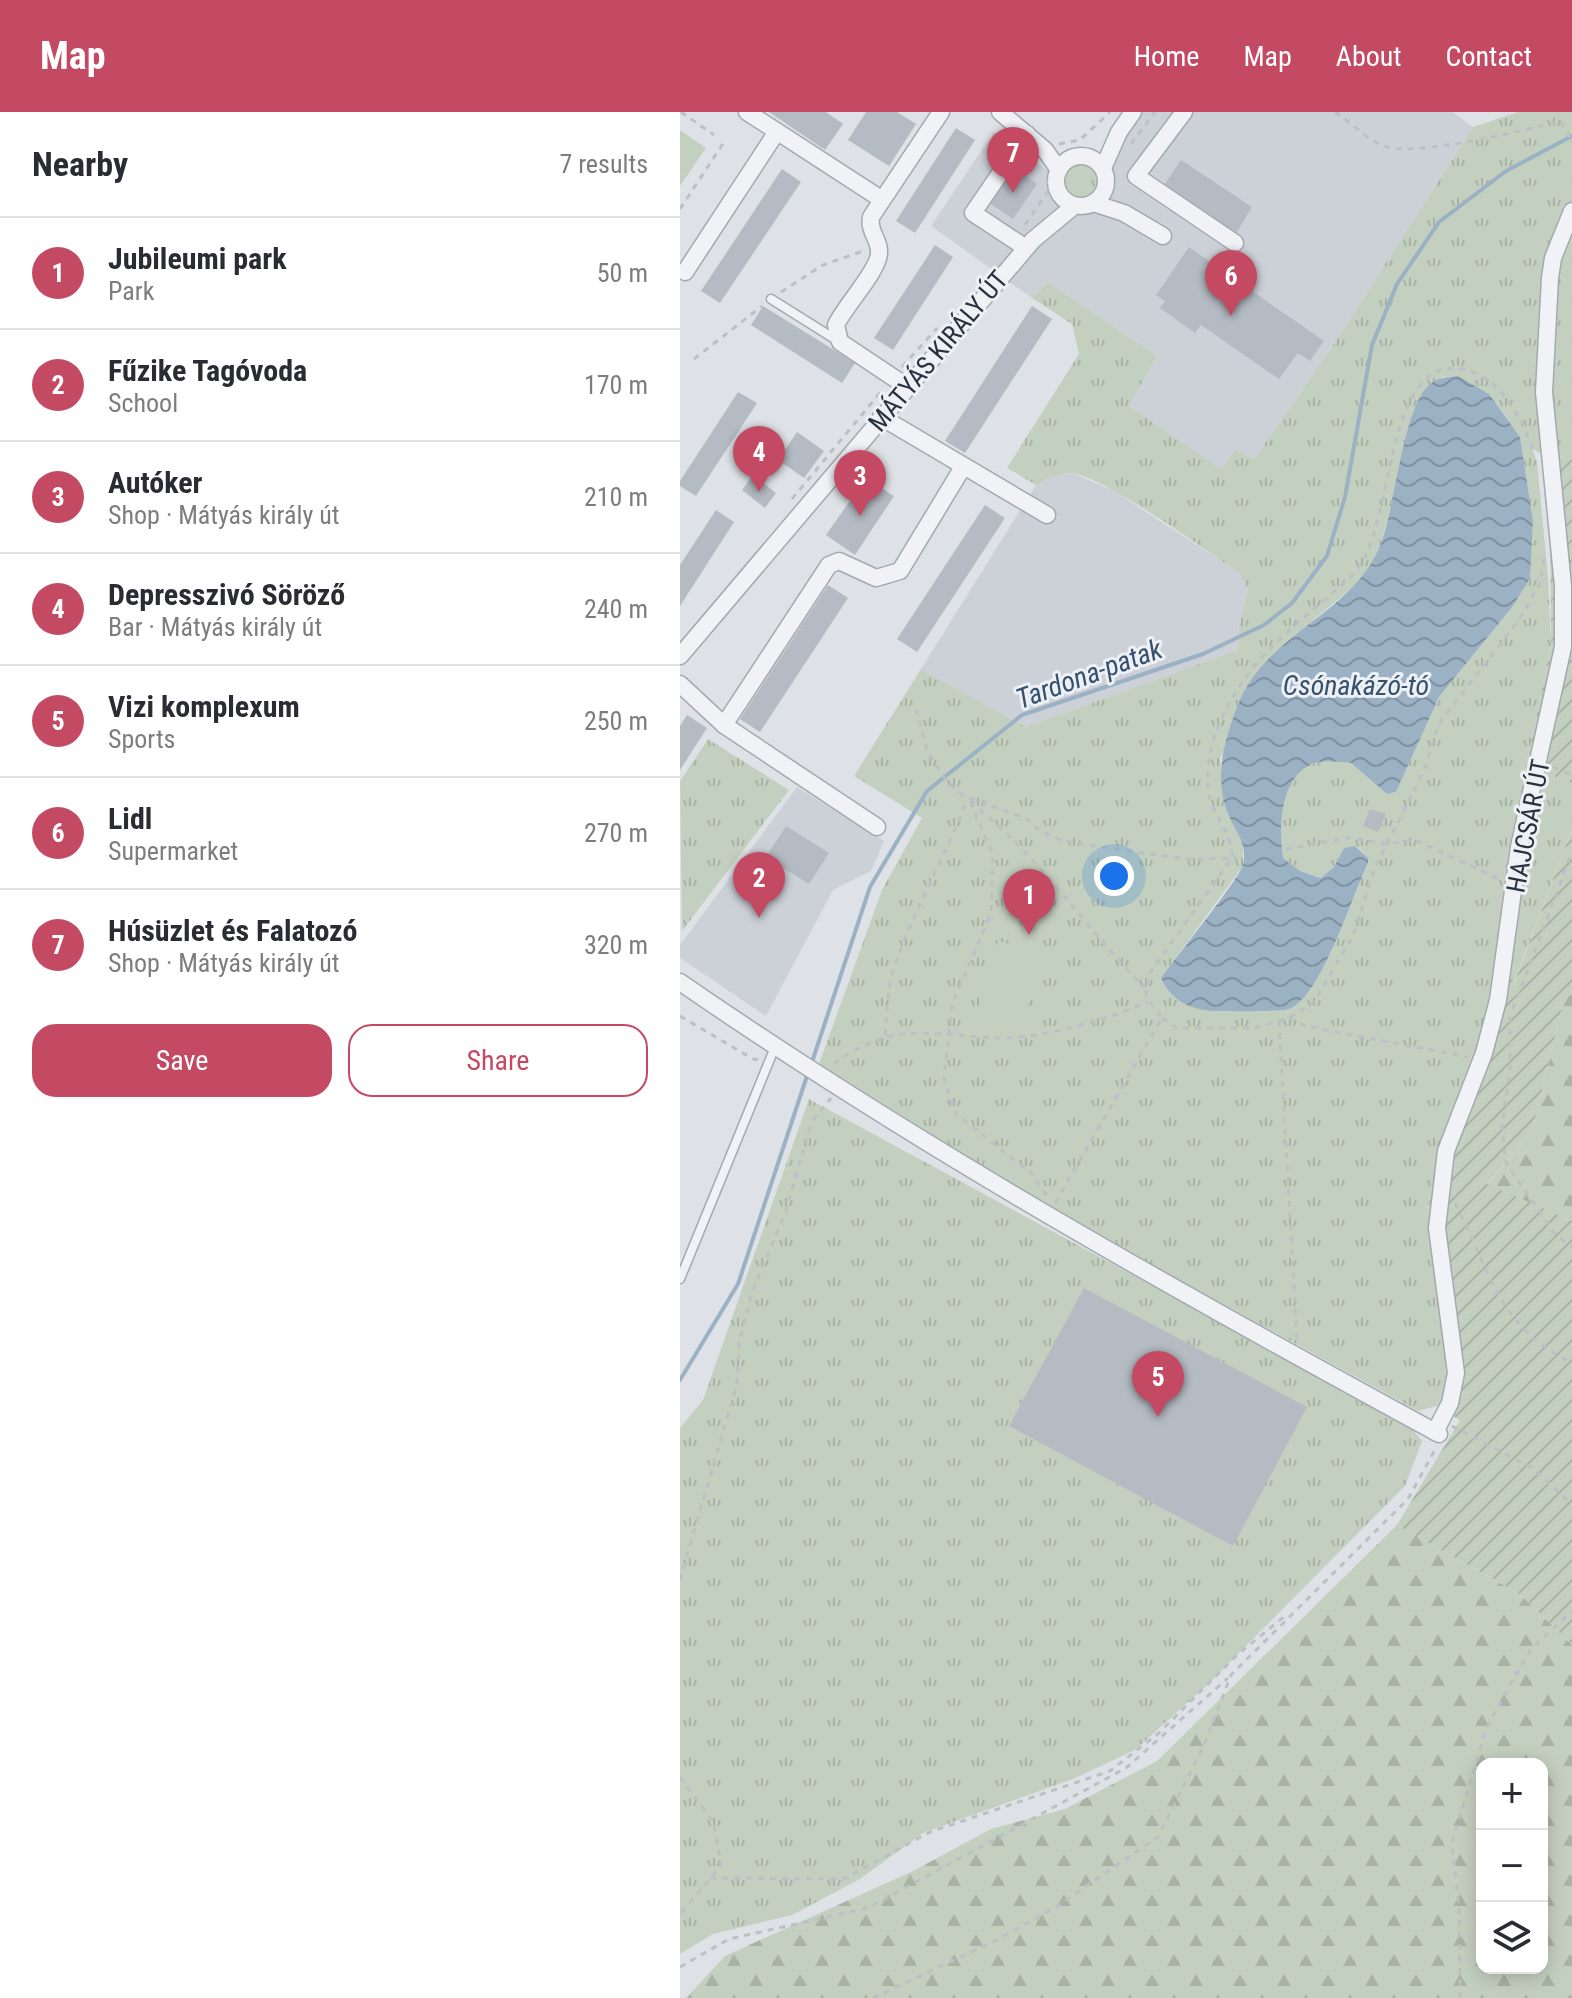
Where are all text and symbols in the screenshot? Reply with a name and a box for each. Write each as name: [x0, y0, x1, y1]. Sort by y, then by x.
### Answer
text: Map: [40, 34, 106, 78]
text: Home: [1134, 40, 1199, 73]
text: Map: [1243, 40, 1292, 73]
text: About: [1336, 40, 1402, 73]
text: Contact: [1446, 40, 1532, 73]
pin: 7: [987, 127, 1039, 193]
text: Nearby: [32, 144, 128, 184]
text: 7 results: [559, 149, 648, 179]
text: Jubileumi park: [108, 241, 287, 276]
pin: 6: [1205, 250, 1257, 316]
text: 1: [51, 258, 65, 288]
text: 50 m: [597, 258, 648, 288]
street label: MÁTYÁS KIRÁLY ÚT: [862, 265, 1014, 437]
text: Park: [108, 276, 154, 306]
text: Fűzike Tagóvoda: [108, 353, 307, 388]
text: 2: [51, 370, 65, 400]
text: 170 m: [584, 370, 648, 400]
text: School: [108, 388, 178, 418]
pin: 4: [733, 426, 785, 492]
pin: 3: [834, 450, 886, 516]
text: Autóker: [108, 465, 203, 500]
text: 3: [51, 482, 65, 512]
text: 210 m: [584, 482, 648, 512]
text: Shop · Mátyás király út: [108, 500, 339, 530]
text: Depresszivó Söröző: [108, 577, 345, 612]
text: 4: [51, 594, 65, 624]
text: 240 m: [584, 594, 648, 624]
text: Bar · Mátyás király út: [108, 612, 322, 642]
water label: Tardona-patak: [1011, 632, 1167, 716]
water label: Csónakázó-tó: [1283, 669, 1429, 702]
text: Vizi komplexum: [108, 689, 300, 724]
text: 5: [51, 706, 65, 736]
text: 250 m: [584, 706, 648, 736]
text: Sports: [108, 724, 175, 754]
street label: HAJCSÁR ÚT: [1500, 757, 1556, 895]
text: Lidl: [108, 801, 152, 836]
text: 6: [51, 818, 65, 848]
text: 270 m: [584, 818, 648, 848]
text: Supermarket: [108, 836, 238, 866]
pin: 2: [733, 852, 785, 918]
your location: [1094, 856, 1134, 896]
pin: 1: [1003, 869, 1055, 935]
text: Húsüzlet és Falatozó: [108, 913, 357, 948]
text: 7: [51, 930, 65, 960]
text: 320 m: [584, 930, 648, 960]
text: Shop · Mátyás király út: [108, 948, 339, 978]
button: Save: [32, 1024, 332, 1097]
button: Share: [348, 1024, 648, 1097]
pin: 5: [1132, 1351, 1184, 1417]
map controls: [1476, 1758, 1548, 1974]
button: +: [1476, 1758, 1548, 1830]
button: −: [1476, 1830, 1548, 1902]
button: layers: [1476, 1902, 1548, 1974]

